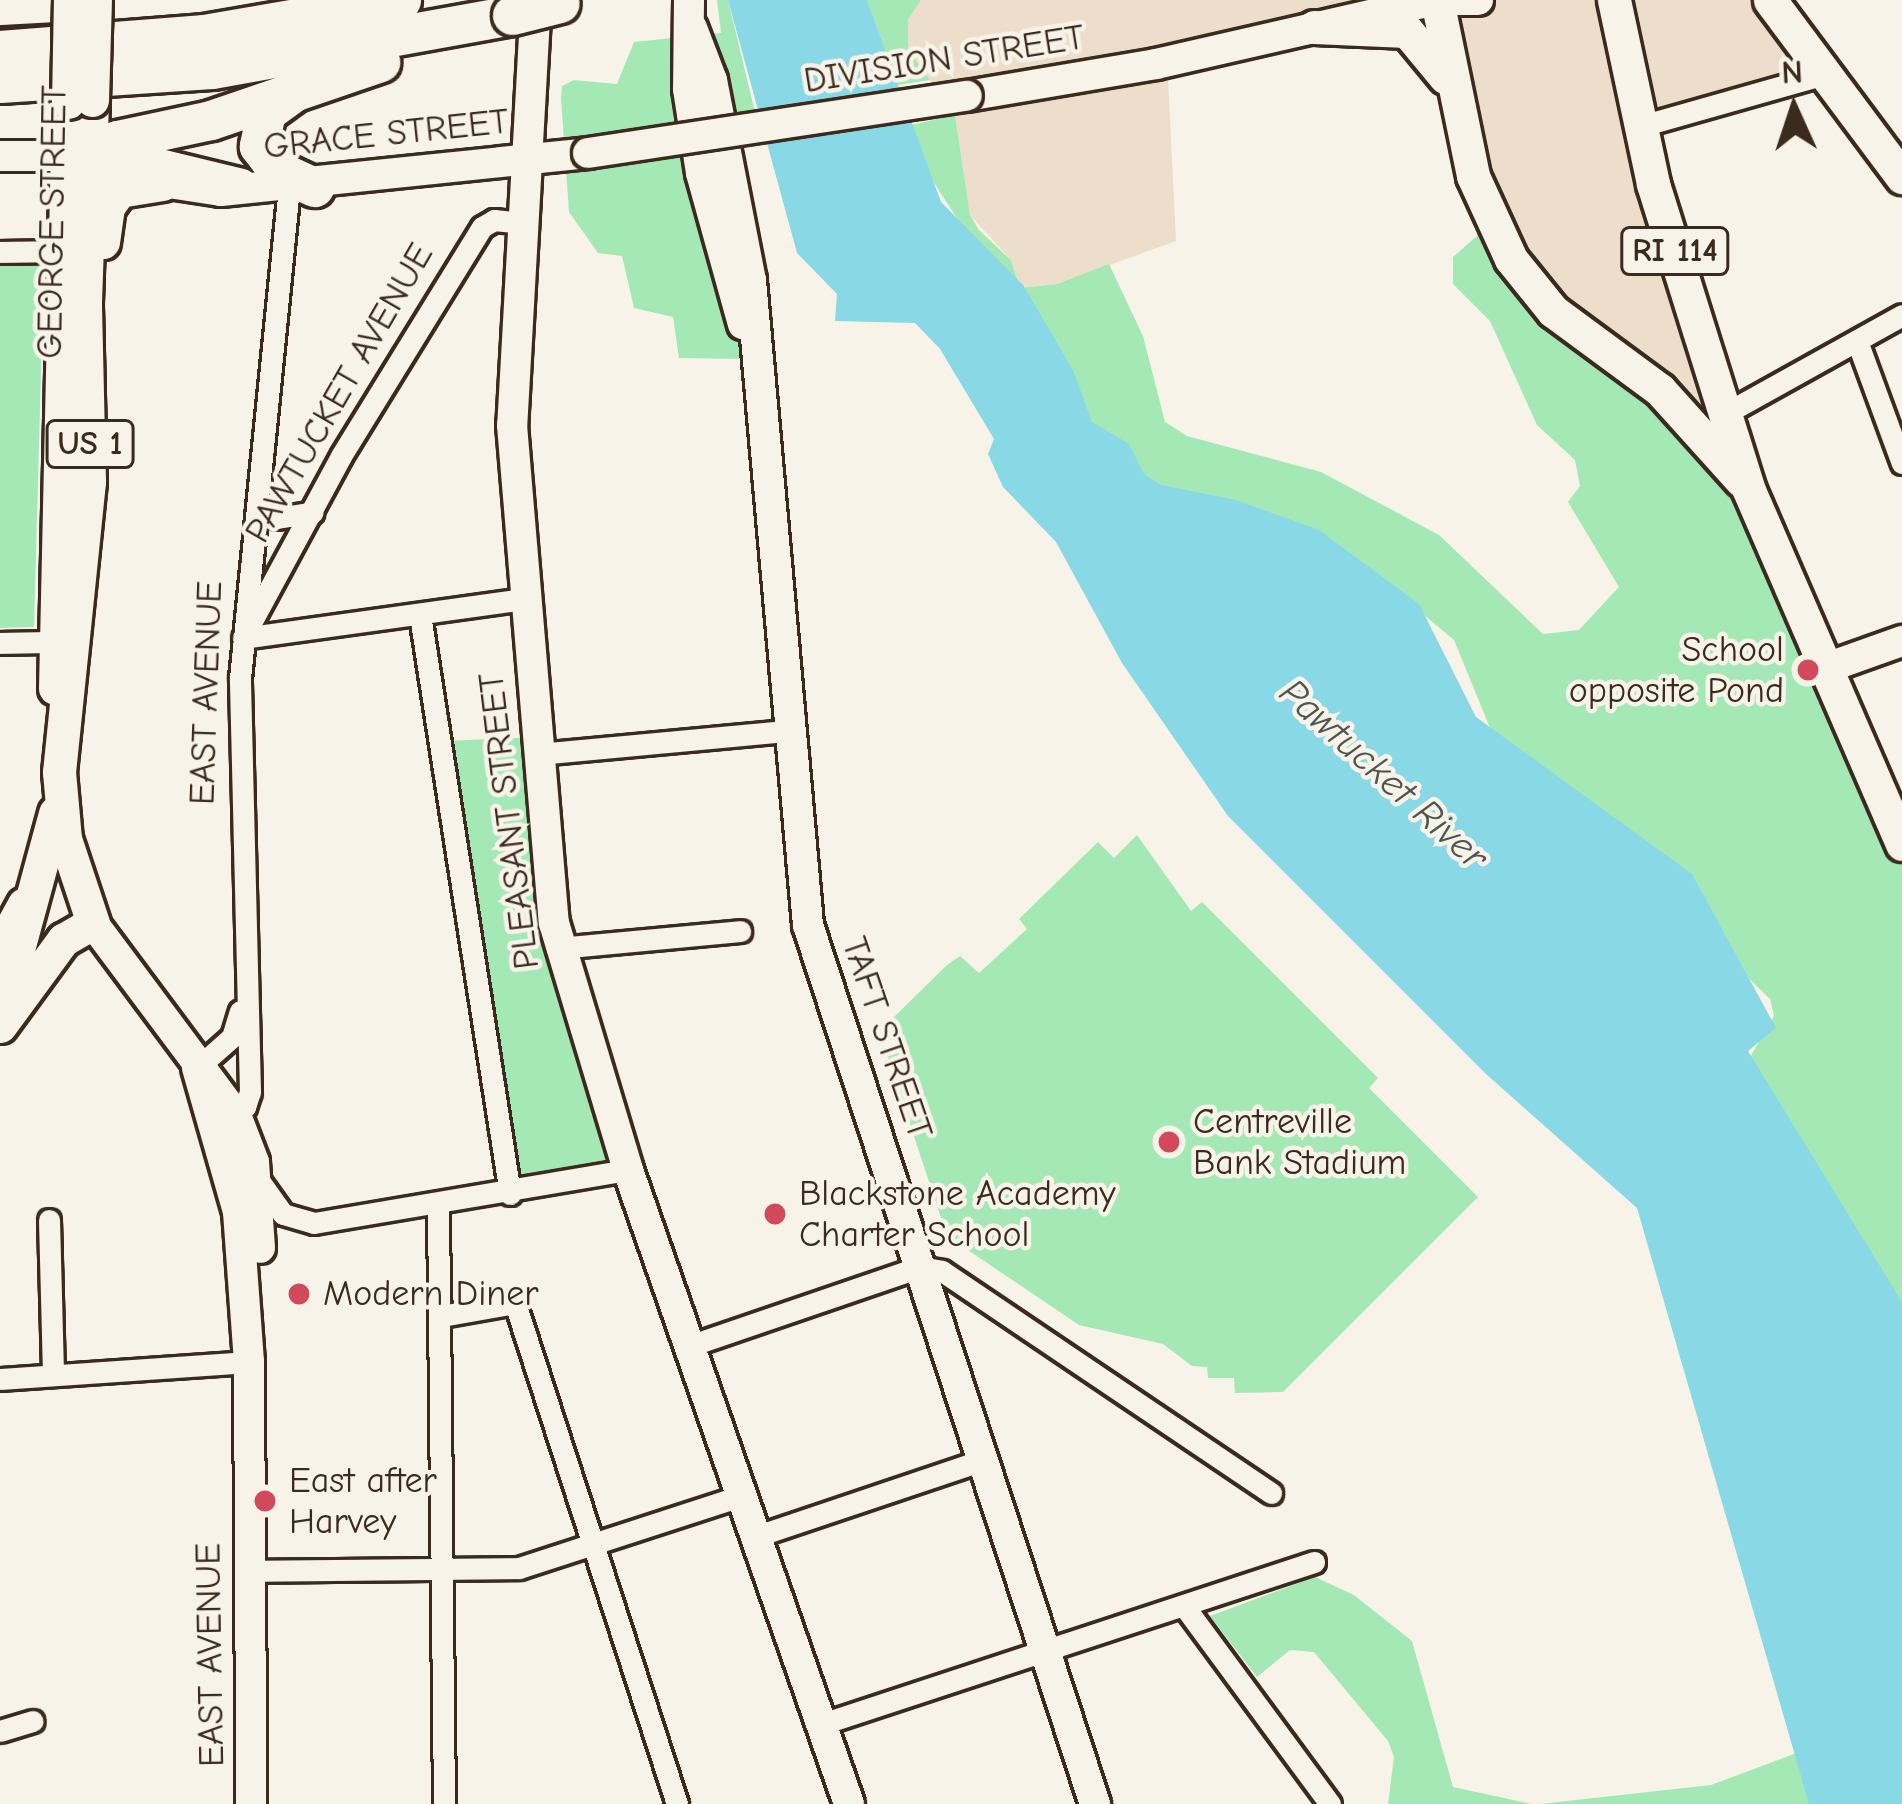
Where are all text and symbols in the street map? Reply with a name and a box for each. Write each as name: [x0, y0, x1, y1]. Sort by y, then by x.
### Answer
street label: DIVISION STREET: [801, 16, 1087, 102]
north arrow: [1734, 48, 1854, 168]
text: N: [1780, 53, 1804, 92]
street label: GEORGE STREET: [28, 85, 76, 359]
street label: GRACE STREET: [261, 100, 511, 168]
road number: RI 114: [1618, 224, 1732, 278]
street label: PAWTUCKET AVENUE: [236, 236, 442, 550]
road number: US 1: [45, 417, 135, 471]
street label: EAST AVENUE: [181, 580, 231, 806]
place label: School opposite Pond: [1569, 627, 1784, 712]
marker: School opposite Pond: [1795, 657, 1821, 683]
water label: Pawtucket River: [1269, 669, 1497, 881]
street label: PLEASANT STREET: [469, 670, 549, 972]
street label: TAFT STREET: [832, 931, 942, 1145]
place label: Centreville Bank Stadium: [1193, 1099, 1406, 1184]
marker: Centreville Bank Stadium: [1156, 1129, 1182, 1155]
place label: Blackstone Academy Charter School: [799, 1171, 1116, 1256]
marker: Blackstone Academy Charter School: [762, 1201, 788, 1227]
place label: Modern Diner: [323, 1272, 539, 1316]
marker: Modern Diner: [286, 1281, 312, 1307]
place label: East after Harvey: [289, 1458, 437, 1543]
marker: East after Harvey: [252, 1488, 278, 1514]
street label: EAST AVENUE: [186, 1543, 234, 1767]

